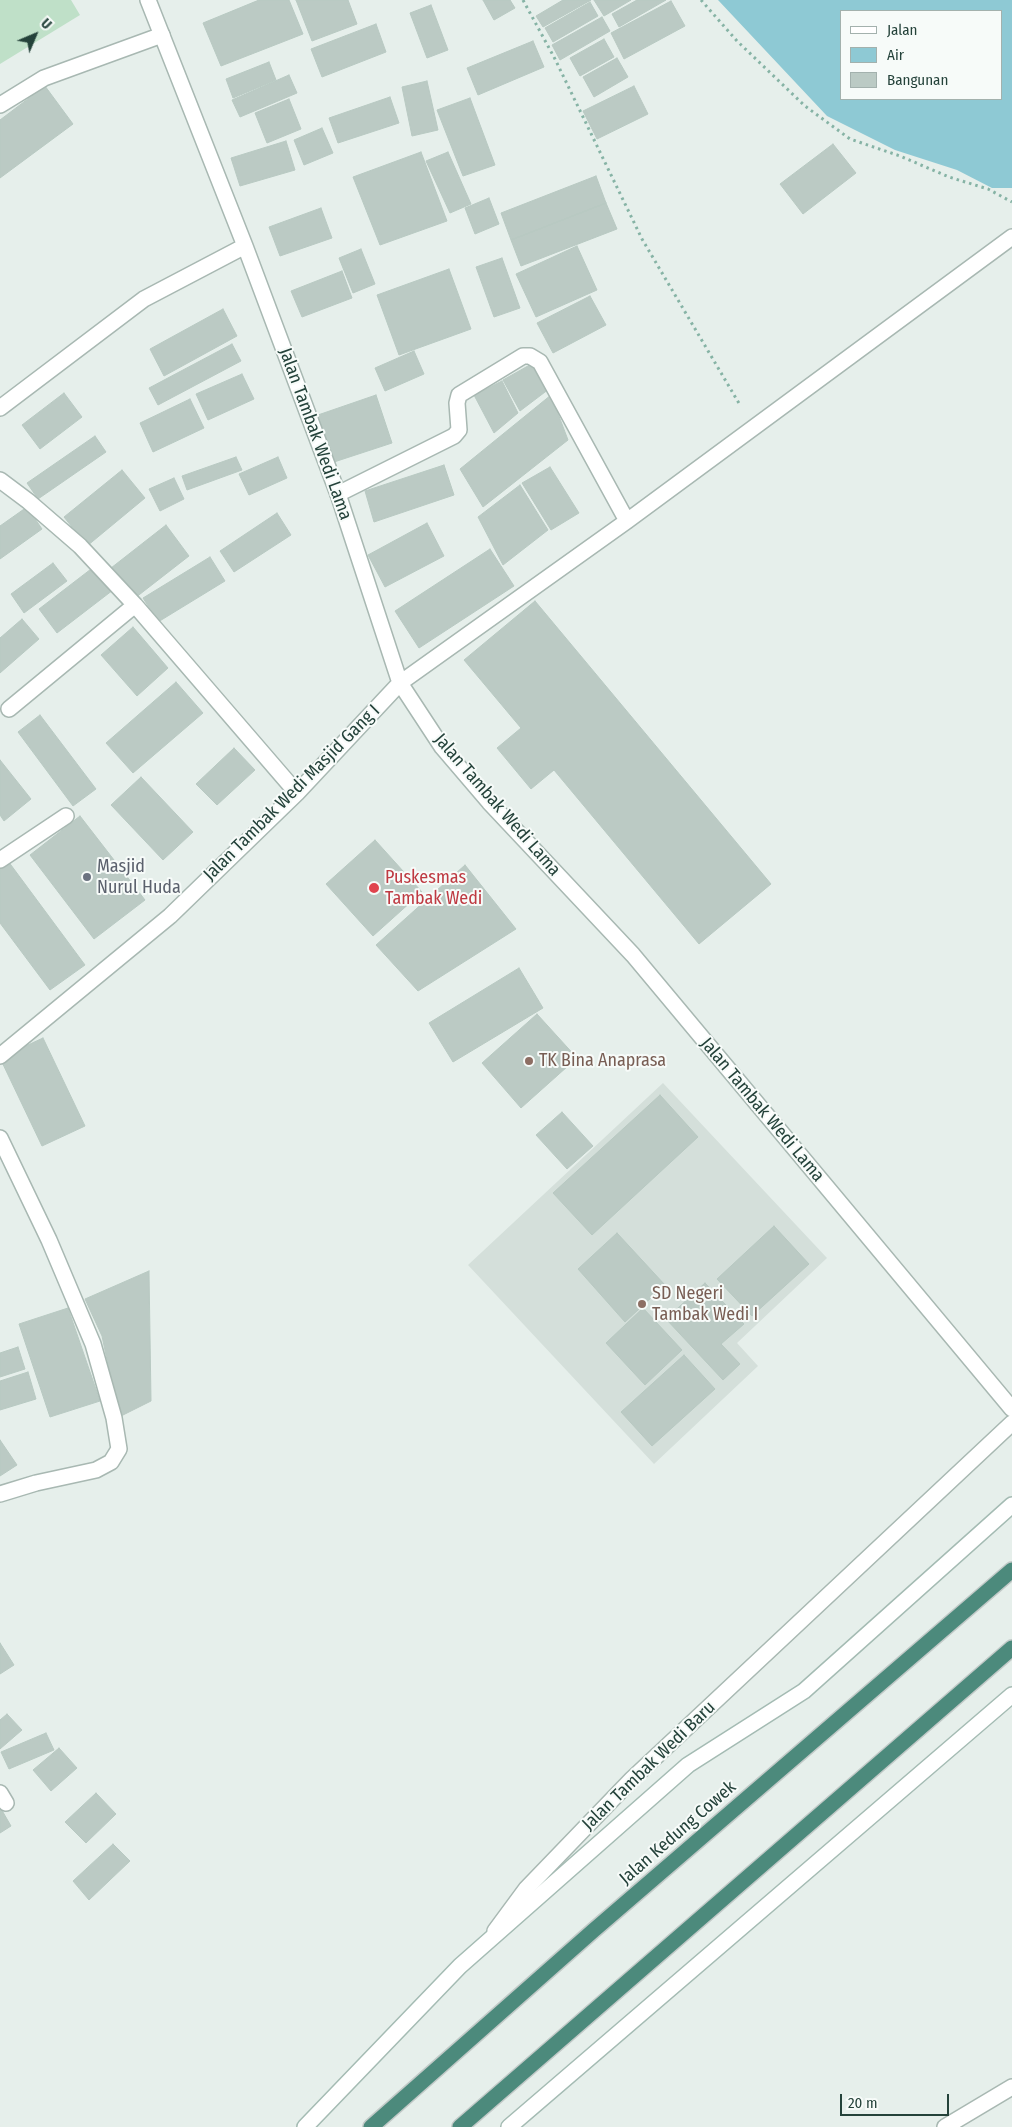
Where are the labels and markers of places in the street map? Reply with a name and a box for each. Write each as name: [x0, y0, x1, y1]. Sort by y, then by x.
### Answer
place label: Masjid Nurul Huda: [97, 856, 181, 899]
place label: Puskesmas Tambak Wedi: [385, 867, 482, 910]
marker: Masjid Nurul Huda: [81, 871, 93, 883]
marker: Puskesmas Tambak Wedi: [367, 881, 381, 895]
place label: TK Bina Anaprasa: [539, 1050, 666, 1072]
marker: TK Bina Anaprasa: [523, 1055, 535, 1067]
place label: SD Negeri Tambak Wedi I: [652, 1283, 758, 1326]
marker: SD Negeri Tambak Wedi I: [636, 1298, 648, 1310]

